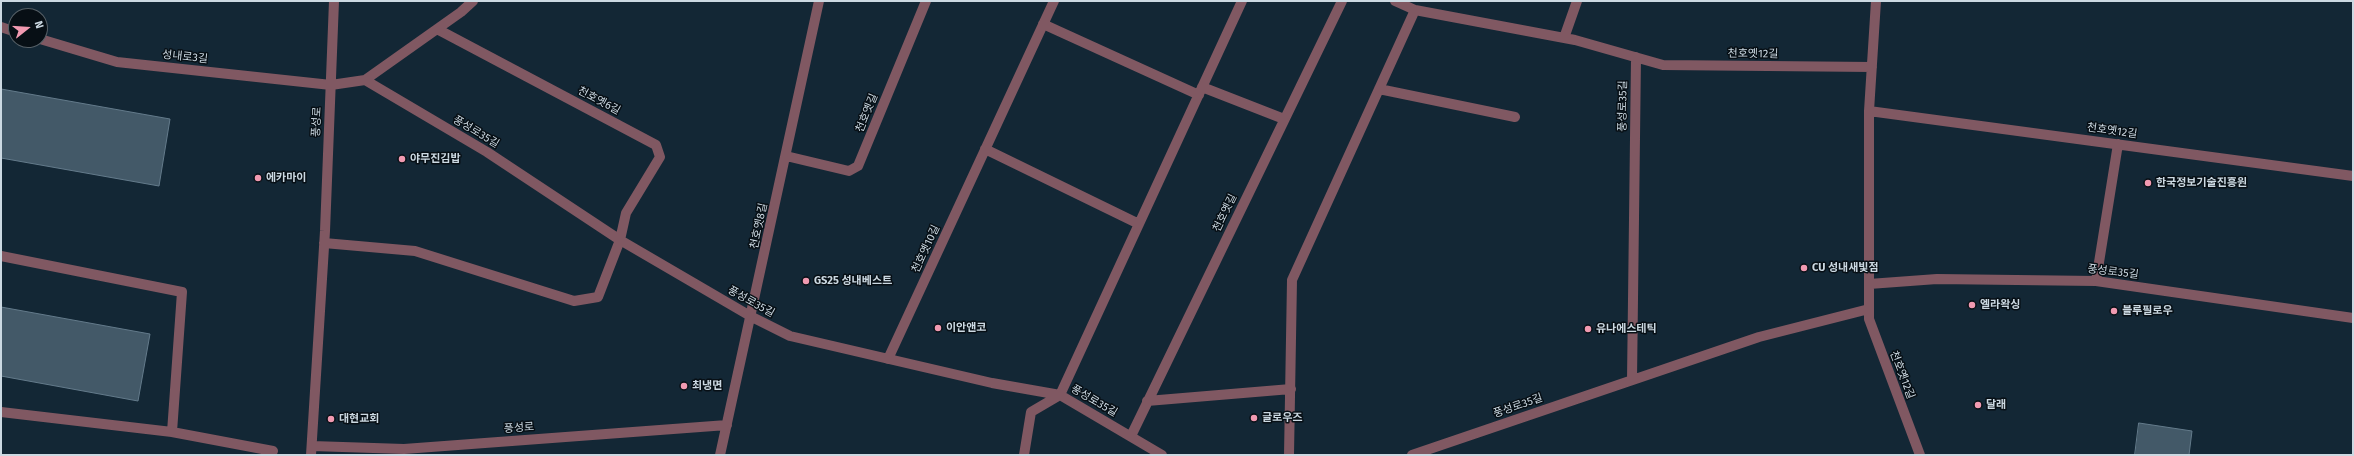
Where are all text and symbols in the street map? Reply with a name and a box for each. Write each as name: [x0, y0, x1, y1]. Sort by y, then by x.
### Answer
north arrow: [8, 8, 48, 48]
text: N: [32, 19, 46, 30]
street label: 천호옛12길: [1728, 47, 1778, 61]
street label: 성내로3길: [161, 48, 209, 66]
street label: 풍성로35길: [1616, 80, 1630, 132]
street label: 천호옛6길: [575, 84, 623, 118]
street label: 천호옛길: [853, 92, 881, 134]
street label: 풍성로: [310, 106, 324, 138]
street label: 풍성로35길: [451, 113, 501, 151]
street label: 천호옛12길: [2086, 121, 2138, 141]
place label: 야무진김밥: [410, 152, 461, 166]
marker: 야무진김밥: [397, 154, 407, 164]
place label: 에카마이: [266, 171, 306, 185]
marker: 에카마이: [253, 173, 263, 183]
place label: 한국정보기술진흥원: [2156, 176, 2247, 190]
marker: 한국정보기술진흥원: [2143, 178, 2153, 188]
street label: 천호옛길: [1210, 192, 1240, 234]
street label: 천호옛8길: [748, 202, 770, 250]
street label: 천호옛10길: [909, 223, 943, 275]
place label: CU 성내새빛점: [1812, 261, 1879, 275]
street label: 풍성로35길: [2087, 262, 2139, 282]
marker: CU 성내새빛점: [1799, 263, 1809, 273]
place label: GS25 성내베스트: [814, 274, 892, 288]
marker: GS25 성내베스트: [801, 276, 811, 286]
street label: 풍성로35길: [725, 284, 777, 320]
place label: 엘라왁싱: [1980, 298, 2020, 312]
marker: 엘라왁싱: [1967, 300, 1977, 310]
place label: 블루필로우: [2122, 304, 2173, 318]
marker: 블루필로우: [2109, 306, 2119, 316]
place label: 이안앤코: [946, 321, 986, 335]
place label: 유나에스테틱: [1596, 322, 1657, 336]
marker: 이안앤코: [933, 323, 943, 333]
marker: 유나에스테틱: [1583, 324, 1593, 334]
street label: 천호옛12길: [1887, 349, 1917, 401]
place label: 최냉면: [692, 379, 722, 393]
marker: 최냉면: [679, 381, 689, 391]
street label: 풍성로35길: [1068, 382, 1120, 420]
street label: 풍성로35길: [1492, 391, 1544, 421]
place label: 달래: [1986, 398, 2006, 412]
marker: 달래: [1973, 400, 1983, 410]
place label: 글로우즈: [1262, 411, 1302, 425]
place label: 대현교회: [339, 412, 379, 426]
marker: 글로우즈: [1249, 413, 1259, 423]
marker: 대현교회: [326, 414, 336, 424]
street label: 풍성로: [503, 420, 535, 436]

